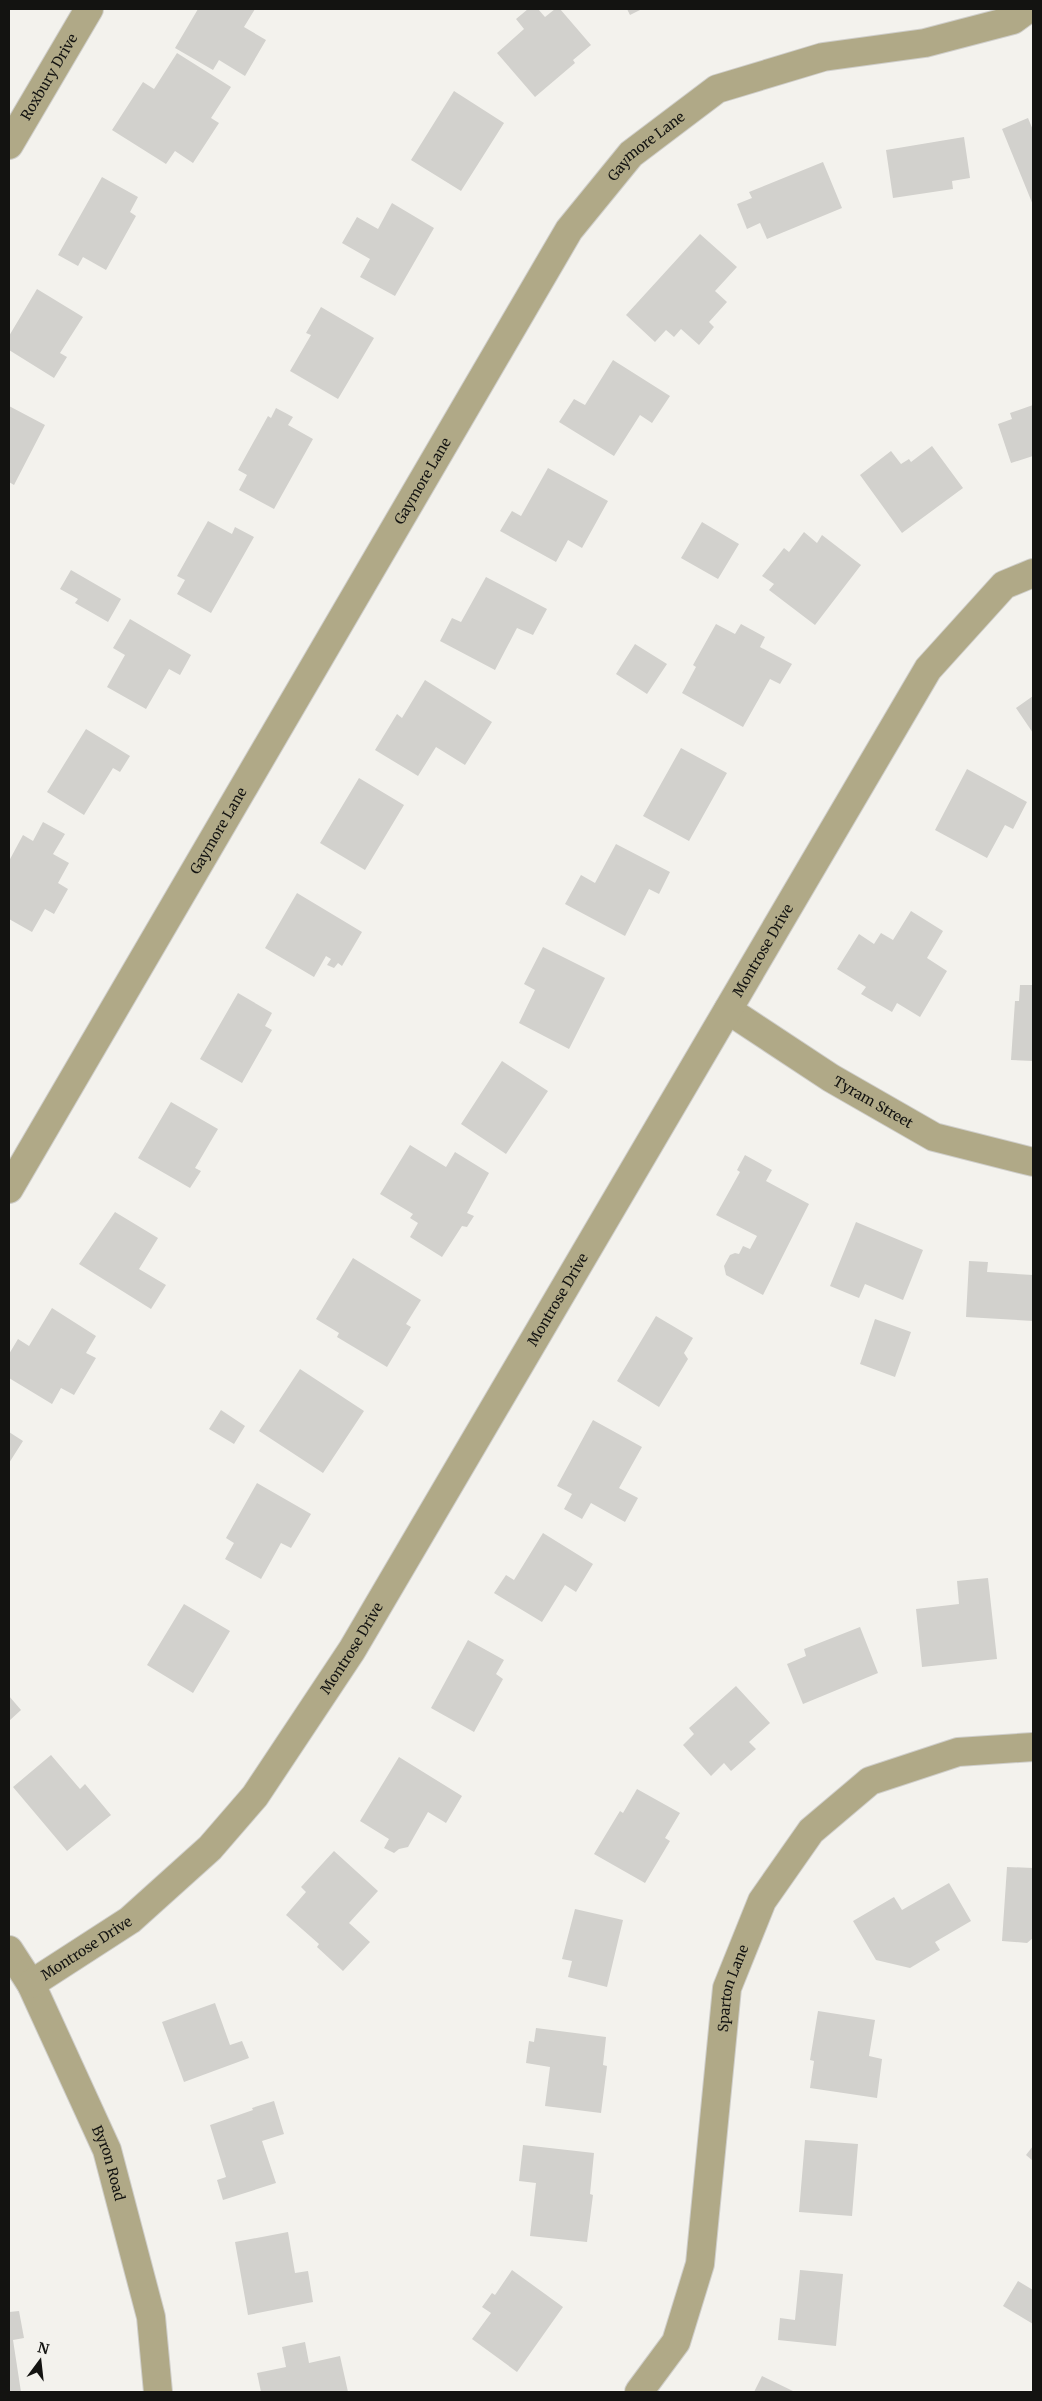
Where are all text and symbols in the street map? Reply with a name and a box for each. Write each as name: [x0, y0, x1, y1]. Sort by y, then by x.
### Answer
street label: Roxbury Drive: [17, 30, 81, 123]
street label: Gaymore Lane: [604, 108, 688, 185]
street label: Gaymore Lane: [390, 434, 455, 527]
street label: Gaymore Lane: [186, 784, 251, 877]
street label: Montrose Drive: [729, 901, 797, 1000]
street label: Tyram Street: [830, 1072, 917, 1132]
street label: Montrose Drive: [524, 1250, 592, 1349]
street label: Montrose Drive: [316, 1599, 387, 1697]
street label: Montrose Drive: [38, 1912, 135, 1984]
street label: Sparton Lane: [714, 1942, 752, 2033]
street label: Byron Road: [88, 2122, 129, 2203]
north arrow: [15, 2336, 65, 2386]
text: N: [36, 2338, 51, 2359]

